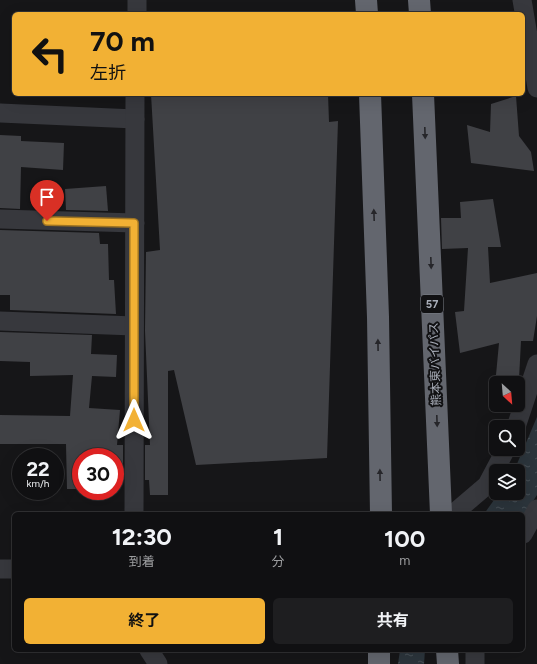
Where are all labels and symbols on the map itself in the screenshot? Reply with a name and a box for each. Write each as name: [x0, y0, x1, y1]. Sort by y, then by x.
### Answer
one-way arrow: [422, 127, 428, 140]
pin: [30, 180, 64, 221]
one-way arrow: [371, 208, 377, 221]
one-way arrow: [427, 257, 434, 269]
road number: 57: [421, 295, 443, 313]
street label: 熊本東バイパス: [427, 322, 443, 406]
one-way arrow: [375, 338, 381, 351]
north arrow: [489, 376, 525, 412]
position arrow: [113, 399, 155, 441]
one-way arrow: [434, 415, 441, 427]
speed limit sign: 30: [72, 448, 124, 500]
one-way arrow: [377, 468, 383, 481]

